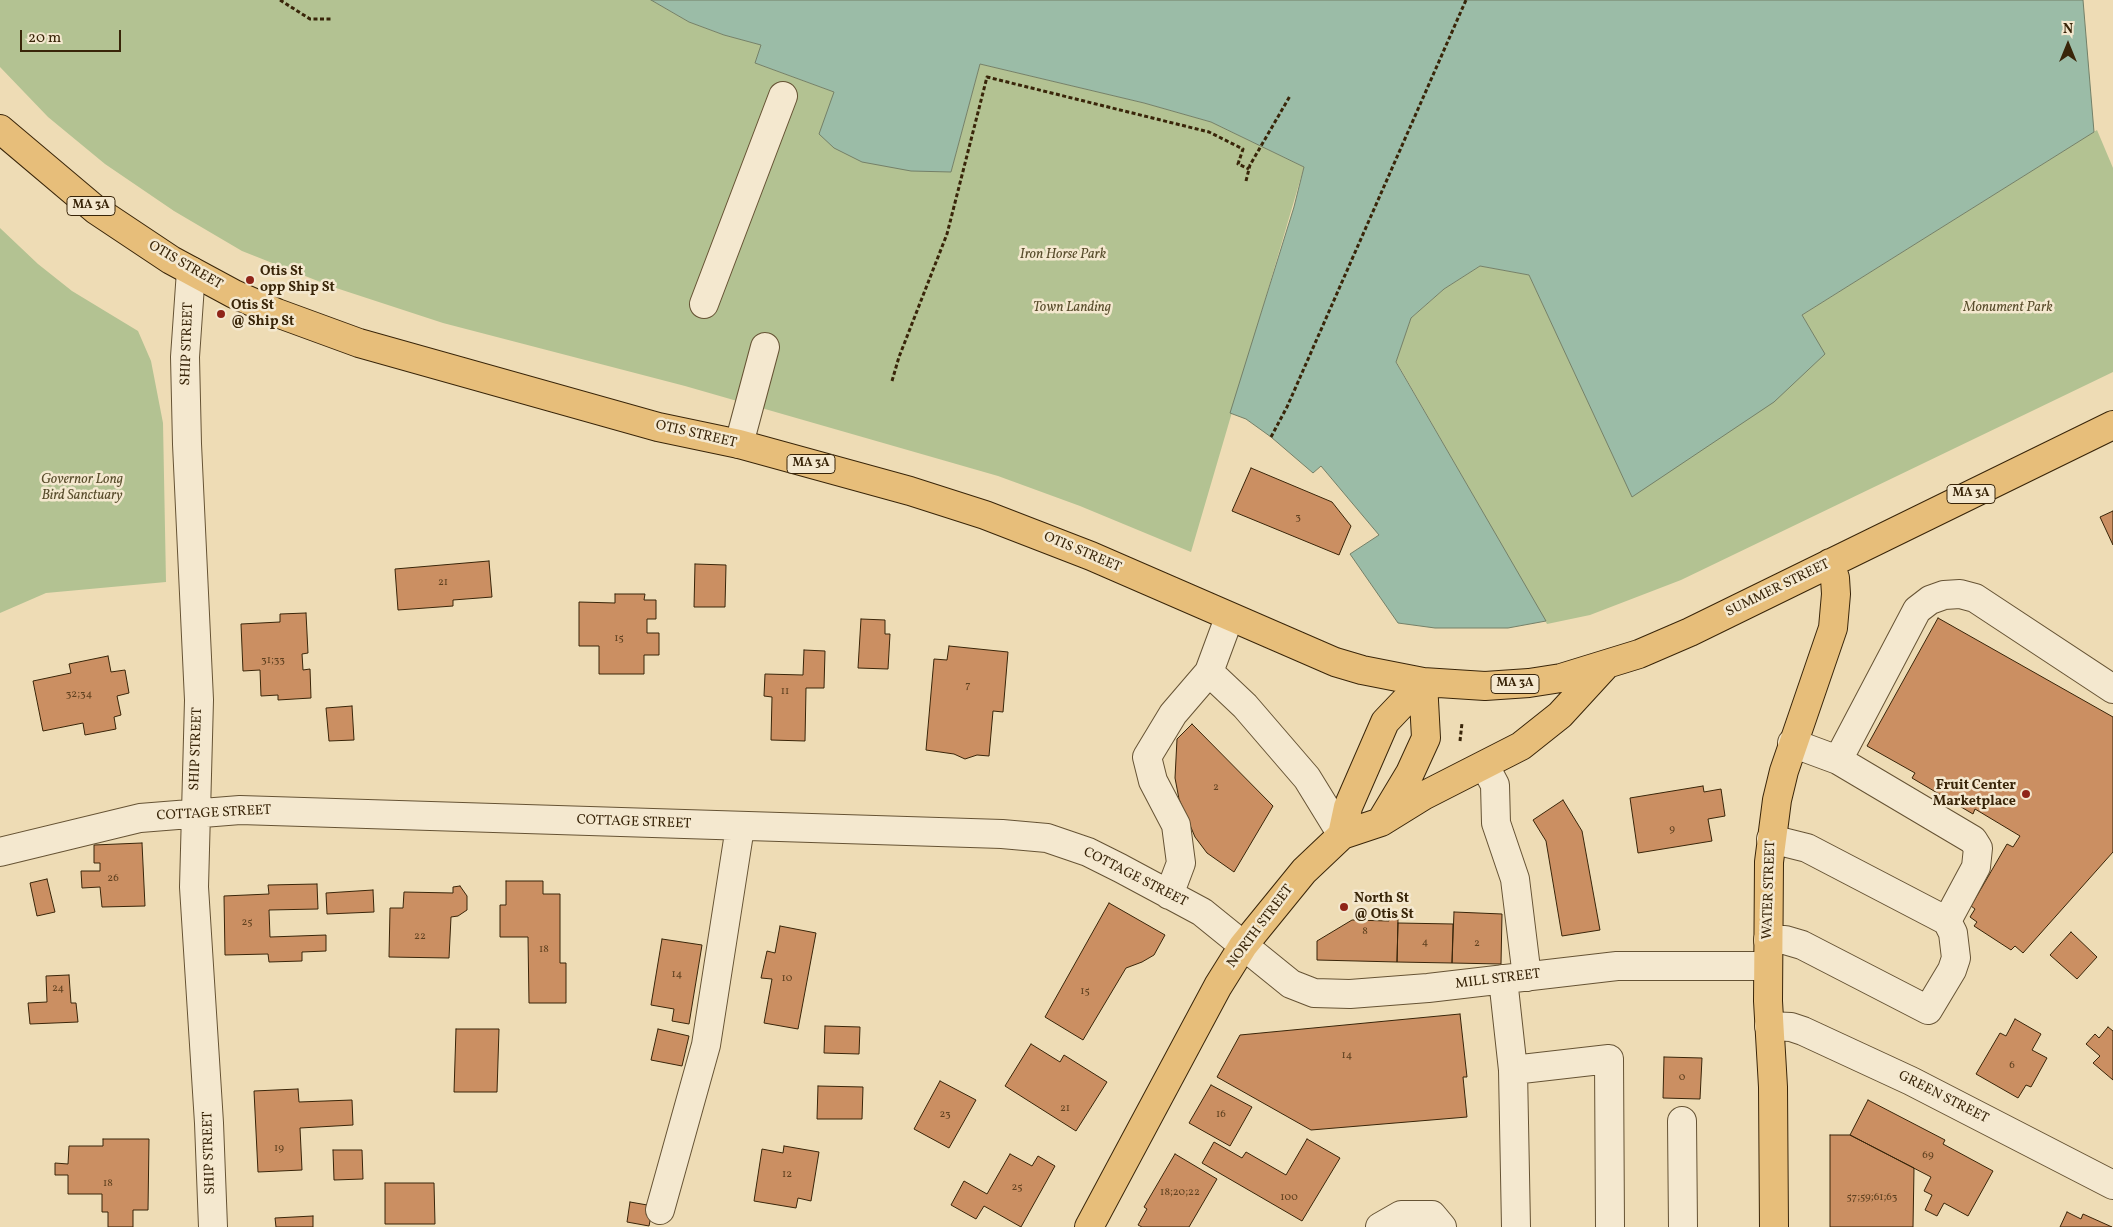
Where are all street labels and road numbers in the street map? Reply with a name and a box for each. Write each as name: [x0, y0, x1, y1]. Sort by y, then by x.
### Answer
road number: MA 3A: [67, 197, 115, 216]
street label: OTIS STREET: [145, 238, 225, 294]
street label: SHIP STREET: [178, 302, 198, 386]
street label: OTIS STREET: [654, 418, 738, 452]
road number: MA 3A: [787, 454, 835, 474]
road number: MA 3A: [1947, 484, 1995, 504]
street label: OTIS STREET: [1041, 529, 1123, 577]
street label: SUMMER STREET: [1723, 557, 1833, 621]
road number: MA 3A: [1491, 674, 1539, 694]
street label: SHIP STREET: [187, 707, 207, 791]
street label: COTTAGE STREET: [156, 803, 272, 825]
street label: COTTAGE STREET: [576, 813, 692, 833]
street label: WATER STREET: [1760, 840, 1780, 940]
street label: COTTAGE STREET: [1080, 844, 1190, 912]
street label: NORTH STREET: [1224, 882, 1298, 972]
street label: MILL STREET: [1454, 966, 1542, 994]
street label: GREEN STREET: [1895, 1068, 1991, 1128]
street label: SHIP STREET: [200, 1111, 220, 1195]

